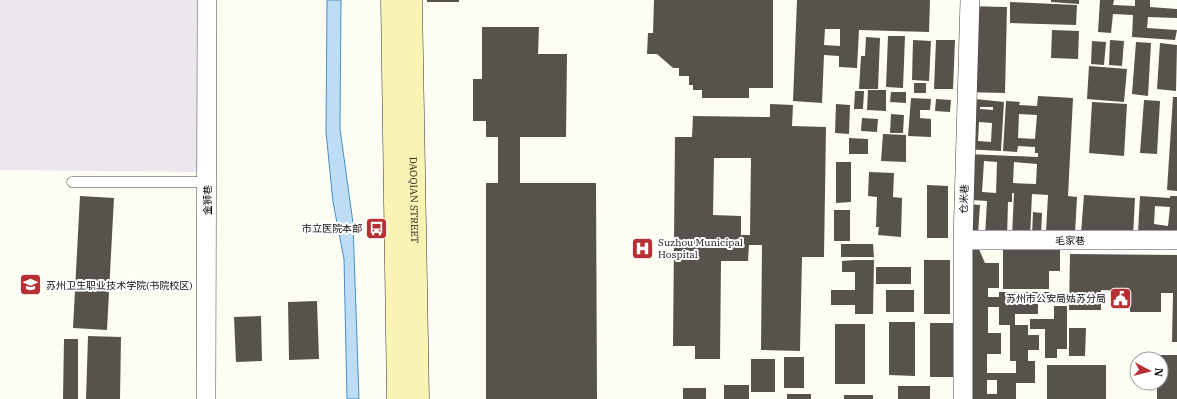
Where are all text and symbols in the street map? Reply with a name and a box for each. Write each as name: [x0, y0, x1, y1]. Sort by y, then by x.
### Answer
street label: DAOQIAN STREET: [407, 157, 422, 244]
street label: 仓米巷: [957, 184, 971, 214]
street label: 金狮巷: [201, 185, 214, 215]
bus stop icon: 市立医院本部: [364, 215, 390, 241]
place label: 市立医院本部: [302, 222, 362, 235]
street label: 毛家巷: [1055, 234, 1085, 247]
hospital icon: Suzhou Municipal Hospital: [630, 235, 656, 261]
place label: Suzhou Municipal Hospital: [658, 236, 743, 261]
school or university icon: 苏州卫生职业技术学院(书院校区): [17, 272, 43, 298]
place label: 苏州卫生职业技术学院(书院校区): [46, 279, 193, 292]
public building icon: 苏州市公安局姑苏分局: [1108, 285, 1134, 311]
place label: 苏州市公安局姑苏分局: [1006, 292, 1106, 305]
north arrow: [1129, 351, 1169, 391]
text: N: [1151, 367, 1166, 378]

